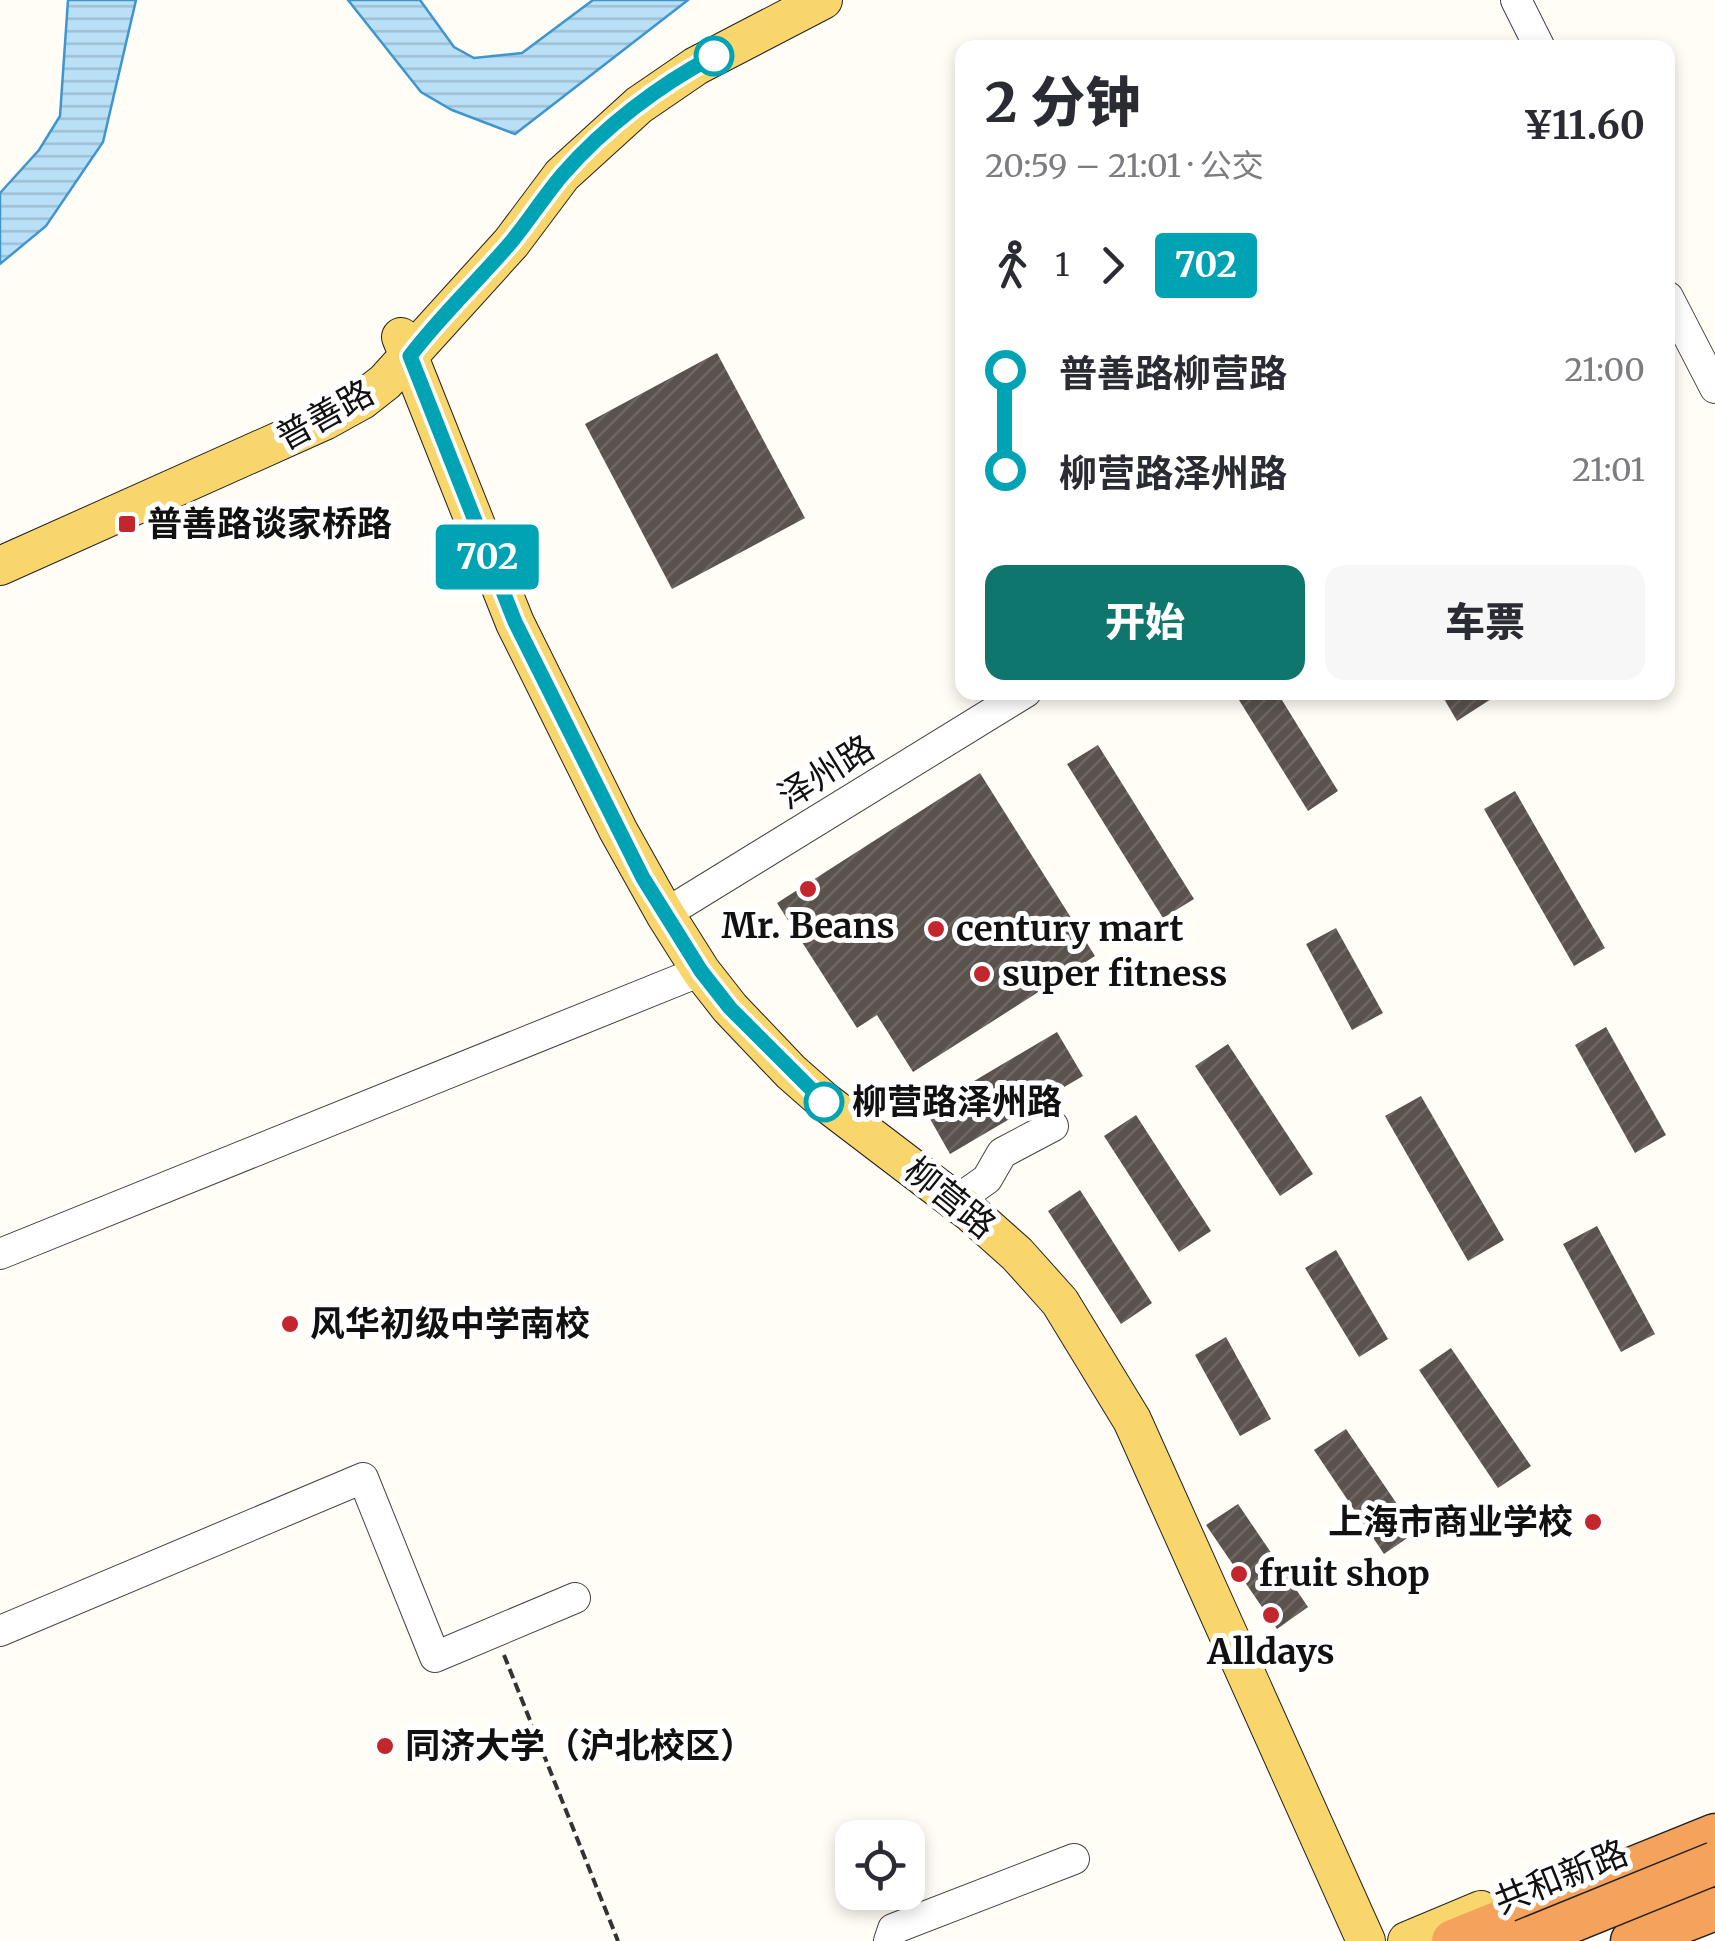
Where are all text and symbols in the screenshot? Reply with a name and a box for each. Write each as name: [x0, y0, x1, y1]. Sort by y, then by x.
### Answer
unlabelled marker: [695, 37, 733, 75]
text: 2 分钟: [985, 68, 1140, 137]
text: ¥11.60: [1523, 102, 1645, 149]
text: 20:59 – 21:01 · 公交: [985, 146, 1264, 186]
icon: walk: [985, 238, 1040, 293]
icon: forward: [1085, 238, 1140, 293]
text: 702: [1175, 243, 1237, 287]
text: 1: [1055, 245, 1070, 285]
text: 普善路柳营路: [1059, 350, 1287, 397]
text: 21:00: [1564, 350, 1645, 390]
street label: 普善路: [268, 370, 382, 460]
text: 柳营路泽州路: [1059, 450, 1287, 497]
text: 21:01: [1572, 450, 1645, 490]
place label: 普善路谈家桥路: [147, 502, 392, 546]
marker: 普善路谈家桥路: [116, 513, 138, 535]
line badge: 702: [430, 524, 544, 590]
text: 702: [456, 535, 518, 579]
button: 开始: [985, 565, 1305, 680]
button: 车票: [1325, 565, 1645, 680]
street label: 泽州路: [770, 726, 882, 818]
marker: Mr. Beans: [797, 878, 819, 900]
place label: Mr. Beans: [722, 904, 894, 948]
place label: century mart: [956, 907, 1184, 951]
marker: century mart: [925, 918, 947, 940]
place label: super fitness: [1002, 952, 1227, 996]
marker: super fitness: [971, 963, 993, 985]
place label: 柳营路泽州路: [852, 1080, 1062, 1124]
marker: 柳营路泽州路: [805, 1083, 843, 1121]
street label: 柳营路: [895, 1148, 1005, 1248]
place label: 风华初级中学南校: [310, 1302, 590, 1346]
marker: 风华初级中学南校: [279, 1313, 301, 1335]
place label: 上海市商业学校: [1328, 1500, 1573, 1544]
marker: 上海市商业学校: [1582, 1511, 1604, 1533]
place label: fruit shop: [1259, 1552, 1430, 1596]
marker: fruit shop: [1228, 1563, 1250, 1585]
marker: Alldays: [1260, 1604, 1282, 1626]
place label: Alldays: [1206, 1630, 1335, 1674]
place label: 同济大学（沪北校区）: [405, 1724, 755, 1768]
marker: 同济大学（沪北校区）: [374, 1735, 396, 1757]
map controls: [835, 1820, 925, 1910]
button: locate: [835, 1820, 925, 1910]
street label: 共和新路: [1488, 1830, 1634, 1924]

